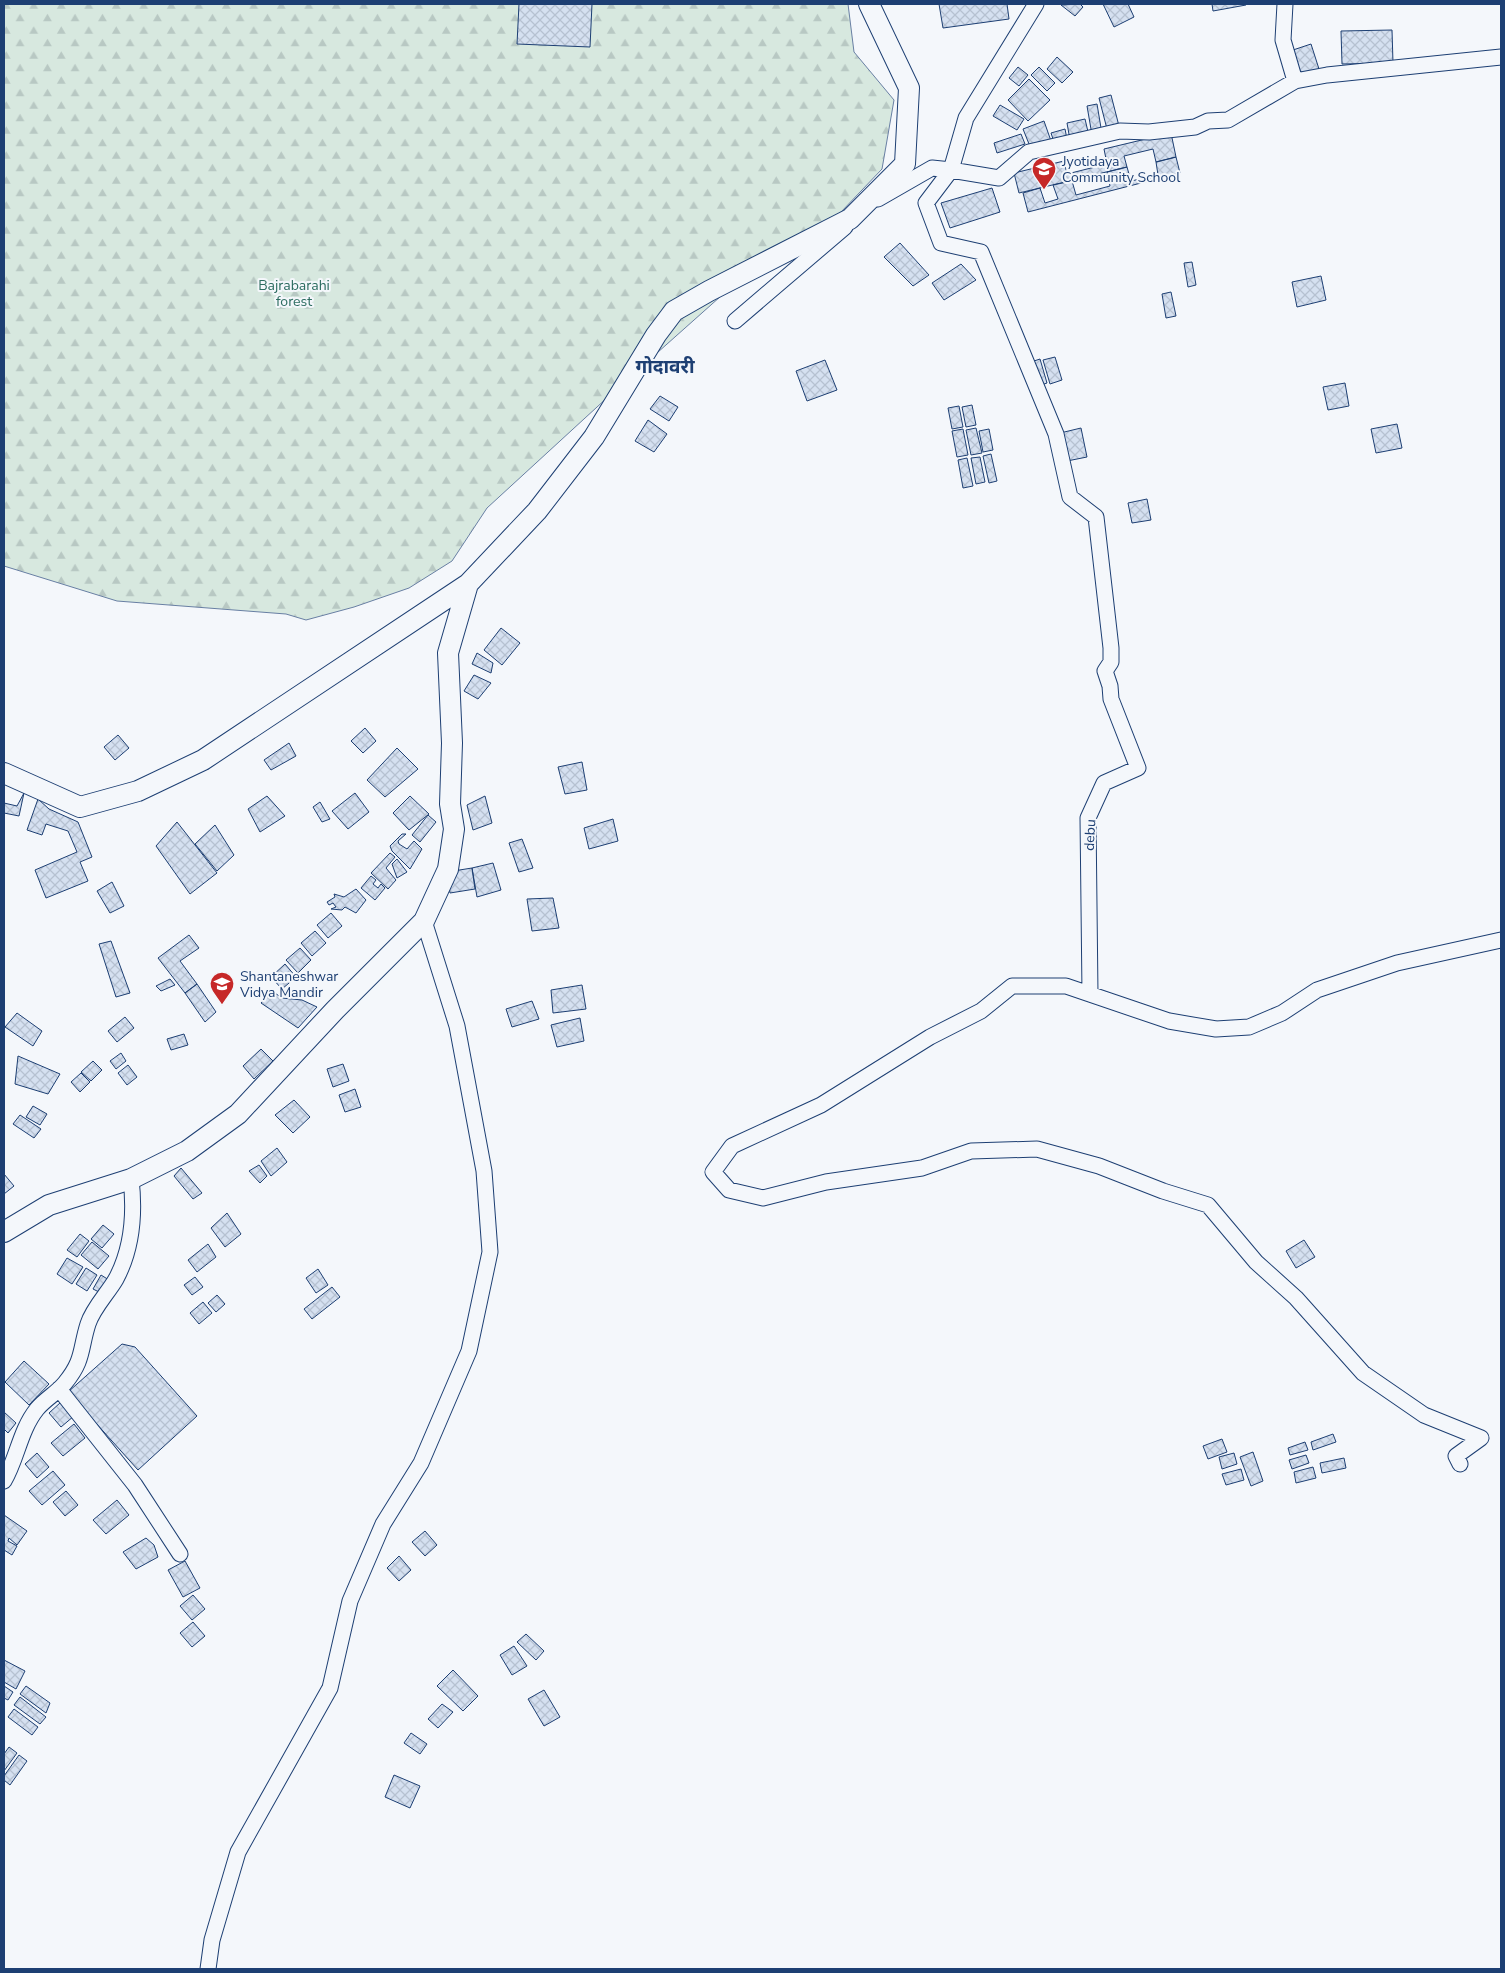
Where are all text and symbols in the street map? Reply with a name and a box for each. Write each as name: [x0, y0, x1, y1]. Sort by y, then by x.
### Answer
place label: Jyotidaya Community School: [1061, 152, 1181, 187]
school or university icon: Jyotidaya Community School: [1031, 156, 1057, 190]
park label: Bajrabarahi forest: [258, 276, 330, 311]
district label: गोदावरी: [635, 354, 695, 380]
street label: debu: [1080, 819, 1100, 851]
place label: Shantaneshwar Vidya Mandir: [239, 967, 338, 1002]
school or university icon: Shantaneshwar Vidya Mandir: [209, 971, 235, 1005]

